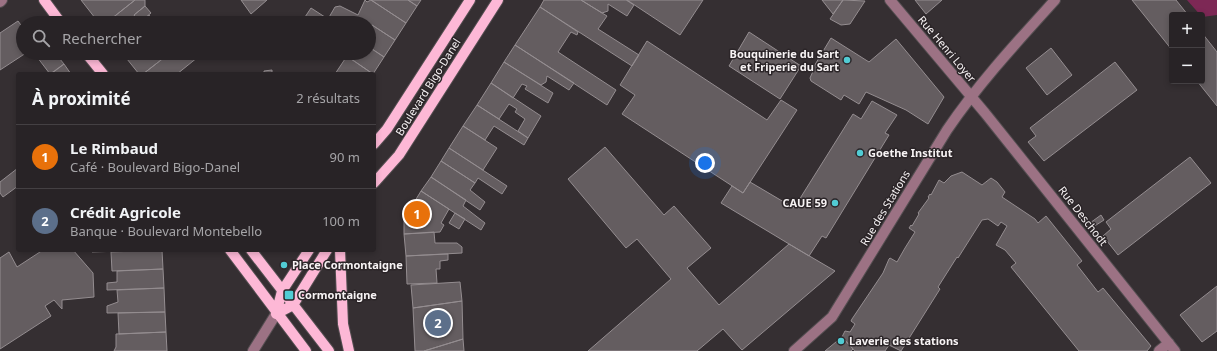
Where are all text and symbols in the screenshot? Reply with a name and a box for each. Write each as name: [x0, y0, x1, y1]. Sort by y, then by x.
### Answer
street label: Rue Henri Loyer: [915, 12, 980, 86]
map controls: [1169, 12, 1205, 84]
button: +: [1169, 12, 1205, 48]
search box: [16, 16, 376, 60]
icon: search: [30, 27, 52, 49]
text: Rechercher: [62, 28, 142, 48]
street label: Boulevard Bigo-Danel: [392, 35, 464, 138]
place label: Bouquinerie du Sart et Friperie du Sart: [730, 46, 839, 74]
button: −: [1169, 48, 1205, 84]
marker: Bouquinerie du Sart et Friperie du Sart: [842, 55, 852, 65]
text: À proximité: [32, 87, 131, 110]
text: 2 résultats: [296, 89, 360, 107]
text: Le Rimbaud: [70, 138, 158, 158]
place label: Goethe Institut: [868, 145, 953, 160]
text: 1: [41, 148, 49, 166]
text: 90 m: [330, 148, 360, 166]
marker: Goethe Institut: [855, 148, 865, 158]
your location: [695, 153, 715, 173]
text: Café · Boulevard Bigo-Danel: [70, 158, 240, 176]
street label: Rue des Stations: [856, 167, 913, 248]
street label: Rue Deschodt: [1055, 183, 1111, 249]
place label: CAUE 59: [782, 195, 827, 210]
marker: CAUE 59: [830, 198, 840, 208]
pin: 1: [404, 199, 430, 229]
text: Crédit Agricole: [70, 202, 181, 222]
text: 2: [41, 212, 49, 230]
text: 100 m: [322, 212, 360, 230]
text: Banque · Boulevard Montebello: [70, 222, 262, 240]
place label: Place Cormontaigne: [292, 257, 403, 272]
marker: Place Cormontaigne: [279, 260, 289, 270]
place label: Cormontaigne: [298, 287, 377, 302]
marker: Cormontaigne: [283, 289, 295, 301]
pin: 2: [425, 308, 451, 338]
place label: Laverie des stations: [849, 333, 959, 348]
marker: Laverie des stations: [836, 336, 846, 346]

